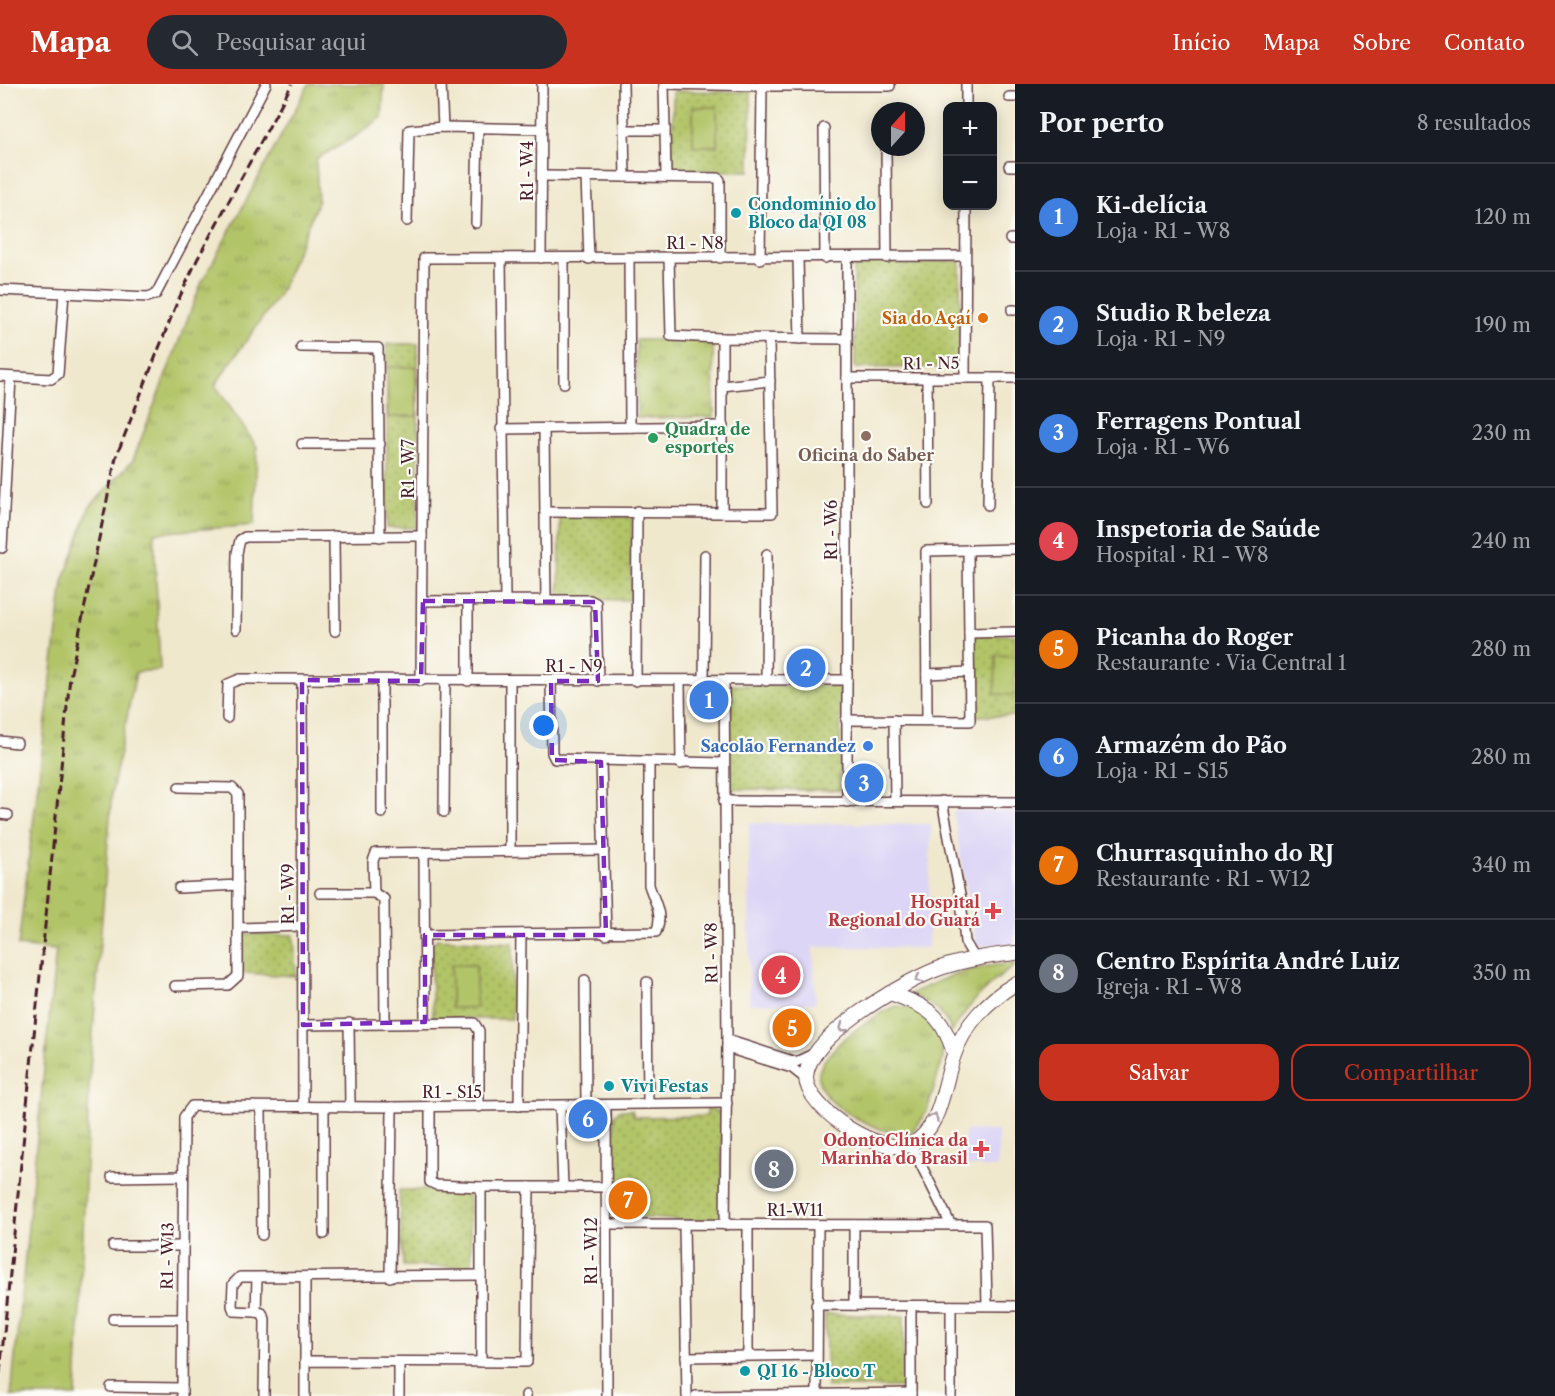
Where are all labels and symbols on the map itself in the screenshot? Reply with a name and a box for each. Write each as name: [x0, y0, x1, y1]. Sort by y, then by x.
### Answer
north arrow: [871, 102, 925, 156]
street label: R1 - W4: [517, 141, 537, 201]
place label: Condomínio do Bloco da QI 08: [748, 194, 876, 232]
marker: Condomínio do Bloco da QI 08: [729, 206, 743, 220]
street label: R1 - N8: [666, 233, 724, 253]
place label: Sia do Açaí: [882, 308, 971, 328]
marker: Sia do Açaí: [976, 311, 990, 325]
street label: R1 - N5: [902, 353, 960, 373]
place label: Quadra de esportes: [665, 419, 751, 457]
marker: Oficina do Saber: [859, 429, 873, 443]
marker: Quadra de esportes: [646, 431, 660, 445]
street label: R1 - W7: [398, 439, 418, 499]
place label: Oficina do Saber: [798, 445, 934, 465]
street label: R1 - W6: [821, 500, 841, 560]
pin: 2: [786, 646, 826, 690]
street label: R1 - N9: [545, 656, 603, 676]
pin: 1: [690, 678, 728, 722]
your location: [529, 711, 558, 740]
place label: Sacolão Fernandez: [700, 736, 856, 756]
marker: Sacolão Fernandez: [861, 739, 875, 753]
pin: 3: [844, 760, 884, 806]
street label: R1 - W9: [278, 863, 298, 925]
place label: Hospital Regional do Guará: [828, 892, 981, 930]
marker: Hospital Regional do Guará: [984, 902, 1002, 920]
street label: R1 - W8: [700, 922, 722, 984]
pin: 4: [762, 952, 800, 998]
one-way arrow: [914, 971, 925, 983]
pin: 5: [772, 1006, 812, 1050]
one-way arrow: [839, 1020, 850, 1031]
place label: Vivi Festas: [620, 1076, 709, 1096]
marker: Vivi Festas: [602, 1079, 616, 1093]
street label: R1 - S15: [422, 1082, 482, 1102]
pin: 6: [568, 1096, 608, 1142]
one-way arrow: [927, 1112, 939, 1123]
place label: OdontoClínica da Marinha do Brasil: [821, 1130, 969, 1168]
marker: OdontoClínica da Marinha do Brasil: [972, 1140, 990, 1158]
pin: 8: [754, 1146, 794, 1192]
pin: 7: [608, 1178, 648, 1222]
street label: R1-W11: [767, 1200, 824, 1220]
street label: R1 - W12: [581, 1217, 601, 1285]
street label: R1 - W13: [156, 1222, 178, 1290]
place label: QI 16 - Bloco T: [757, 1361, 876, 1381]
marker: QI 16 - Bloco T: [738, 1364, 752, 1378]

